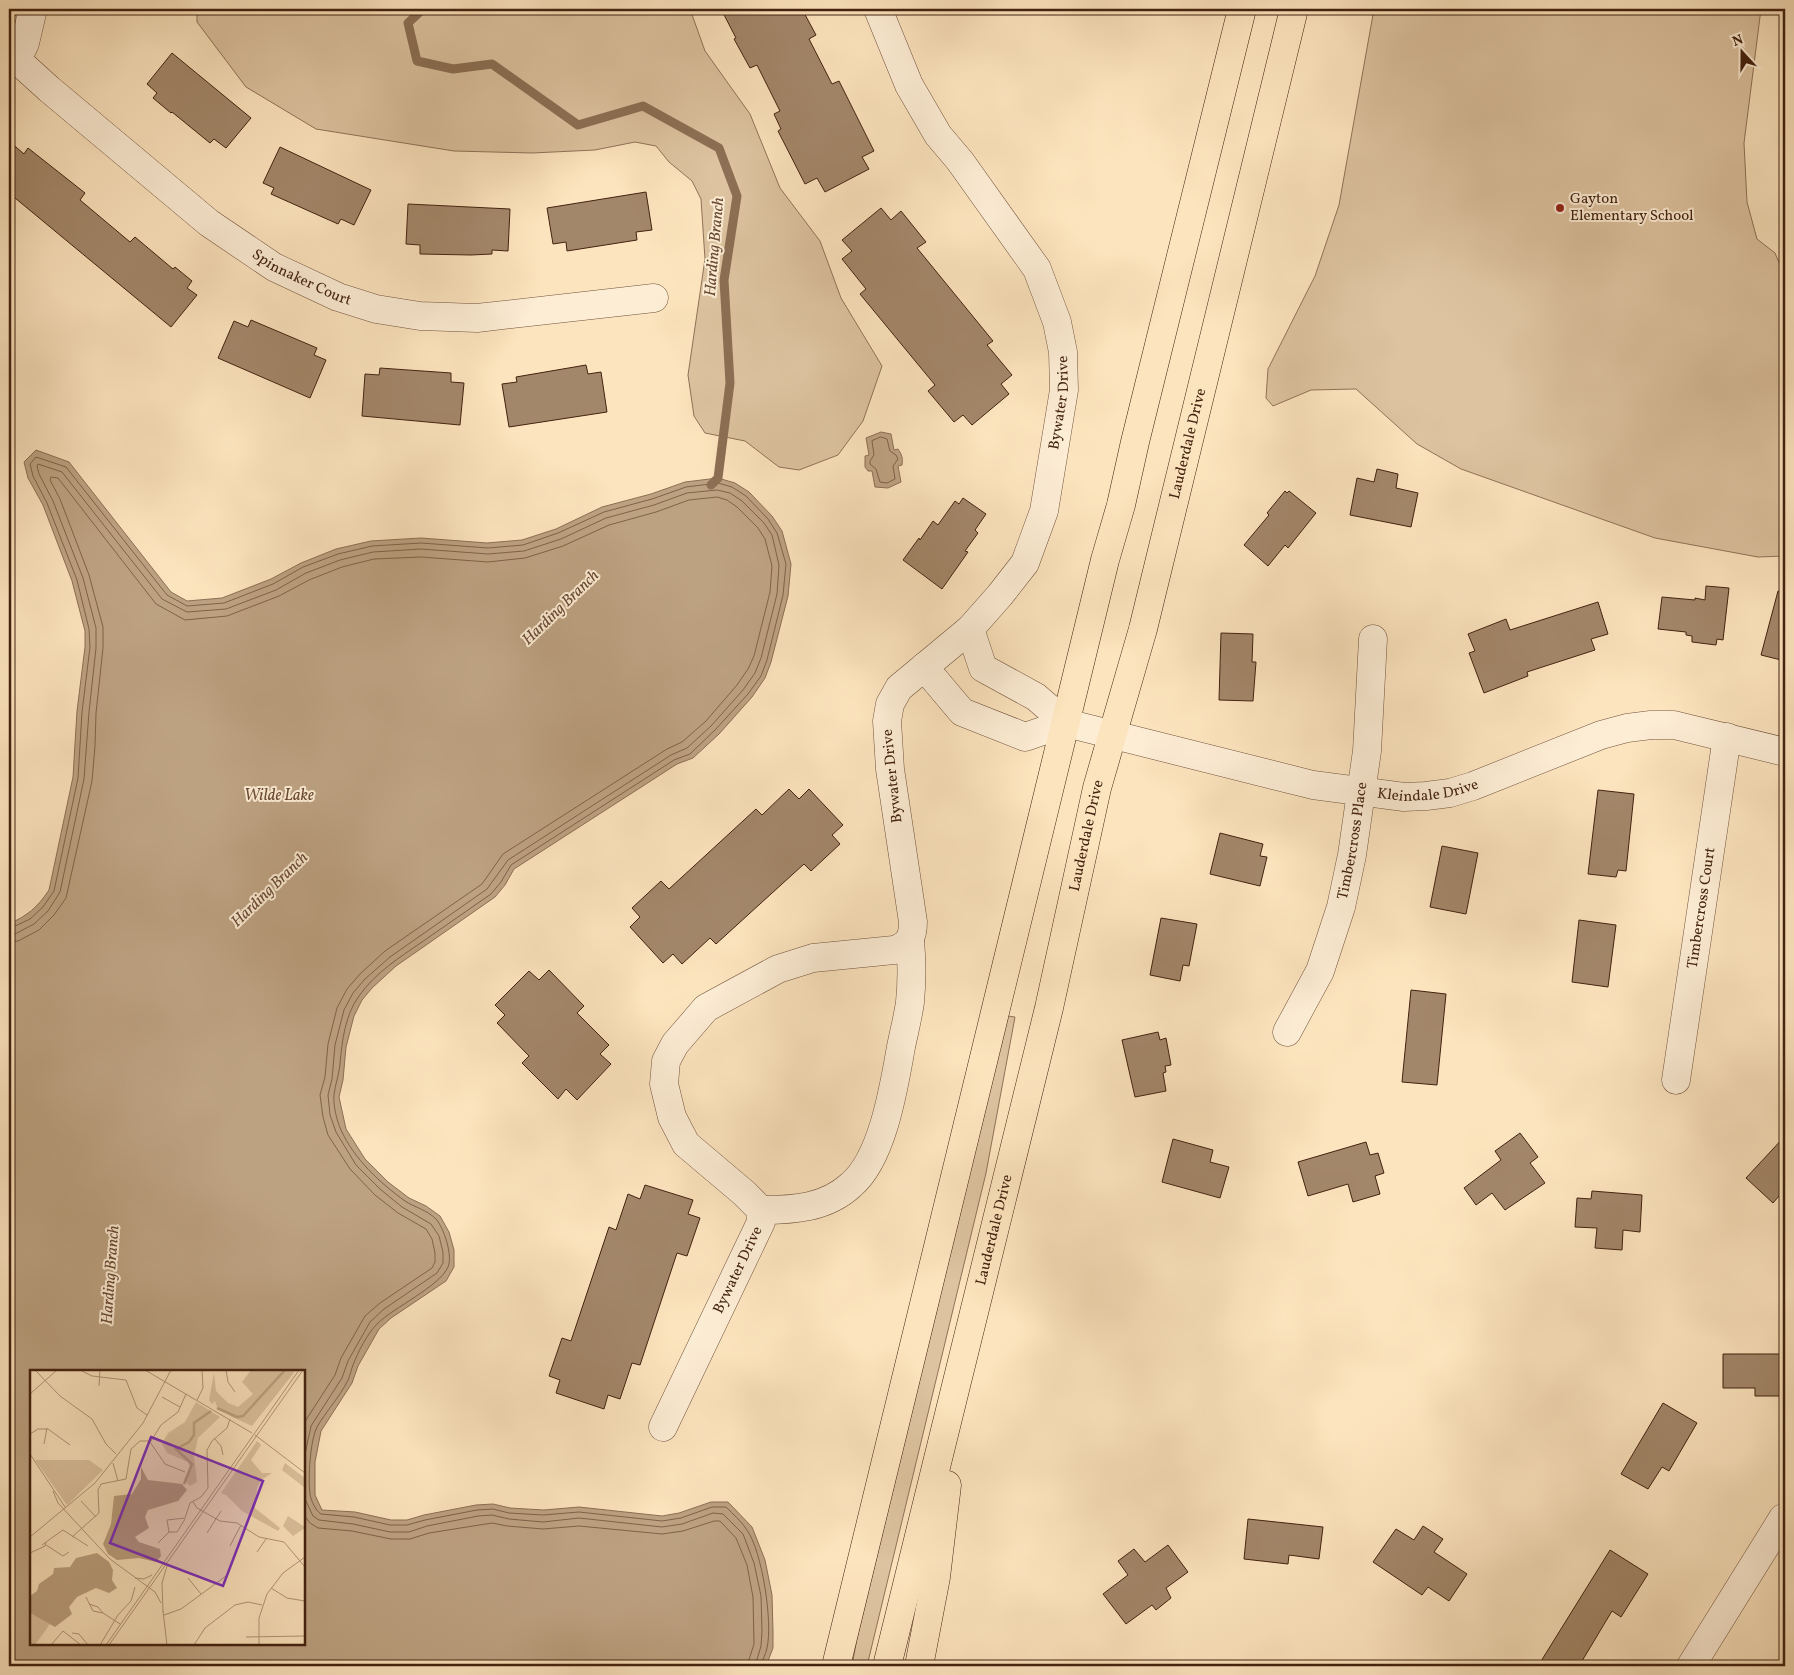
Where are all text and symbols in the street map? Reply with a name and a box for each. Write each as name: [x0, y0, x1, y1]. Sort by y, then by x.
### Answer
north arrow: [1716, 28, 1766, 78]
text: N: [1730, 31, 1746, 52]
place label: Gayton Elementary School: [1570, 189, 1693, 227]
water label: Harding Branch: [700, 196, 730, 297]
marker: Gayton Elementary School: [1554, 202, 1566, 214]
street label: Spinnaker Court: [247, 244, 354, 311]
street label: Bywater Drive: [1044, 355, 1075, 451]
street label: Lauderdale Drive: [1164, 386, 1212, 501]
water label: Harding Branch: [518, 566, 604, 650]
street label: Bywater Drive: [878, 728, 908, 824]
street label: Kleindale Drive: [1376, 774, 1482, 808]
street label: Lauderdale Drive: [1064, 777, 1109, 893]
street label: Timbercross Place: [1332, 781, 1373, 901]
water label: Wilde Lake: [244, 785, 314, 807]
street label: Timbercross Court: [1682, 846, 1721, 970]
water label: Harding Branch: [227, 848, 313, 932]
street label: Lauderdale Drive: [971, 1172, 1018, 1288]
street label: Bywater Drive: [708, 1223, 768, 1317]
water label: Harding Branch: [97, 1225, 125, 1325]
inset map: [30, 1370, 305, 1645]

